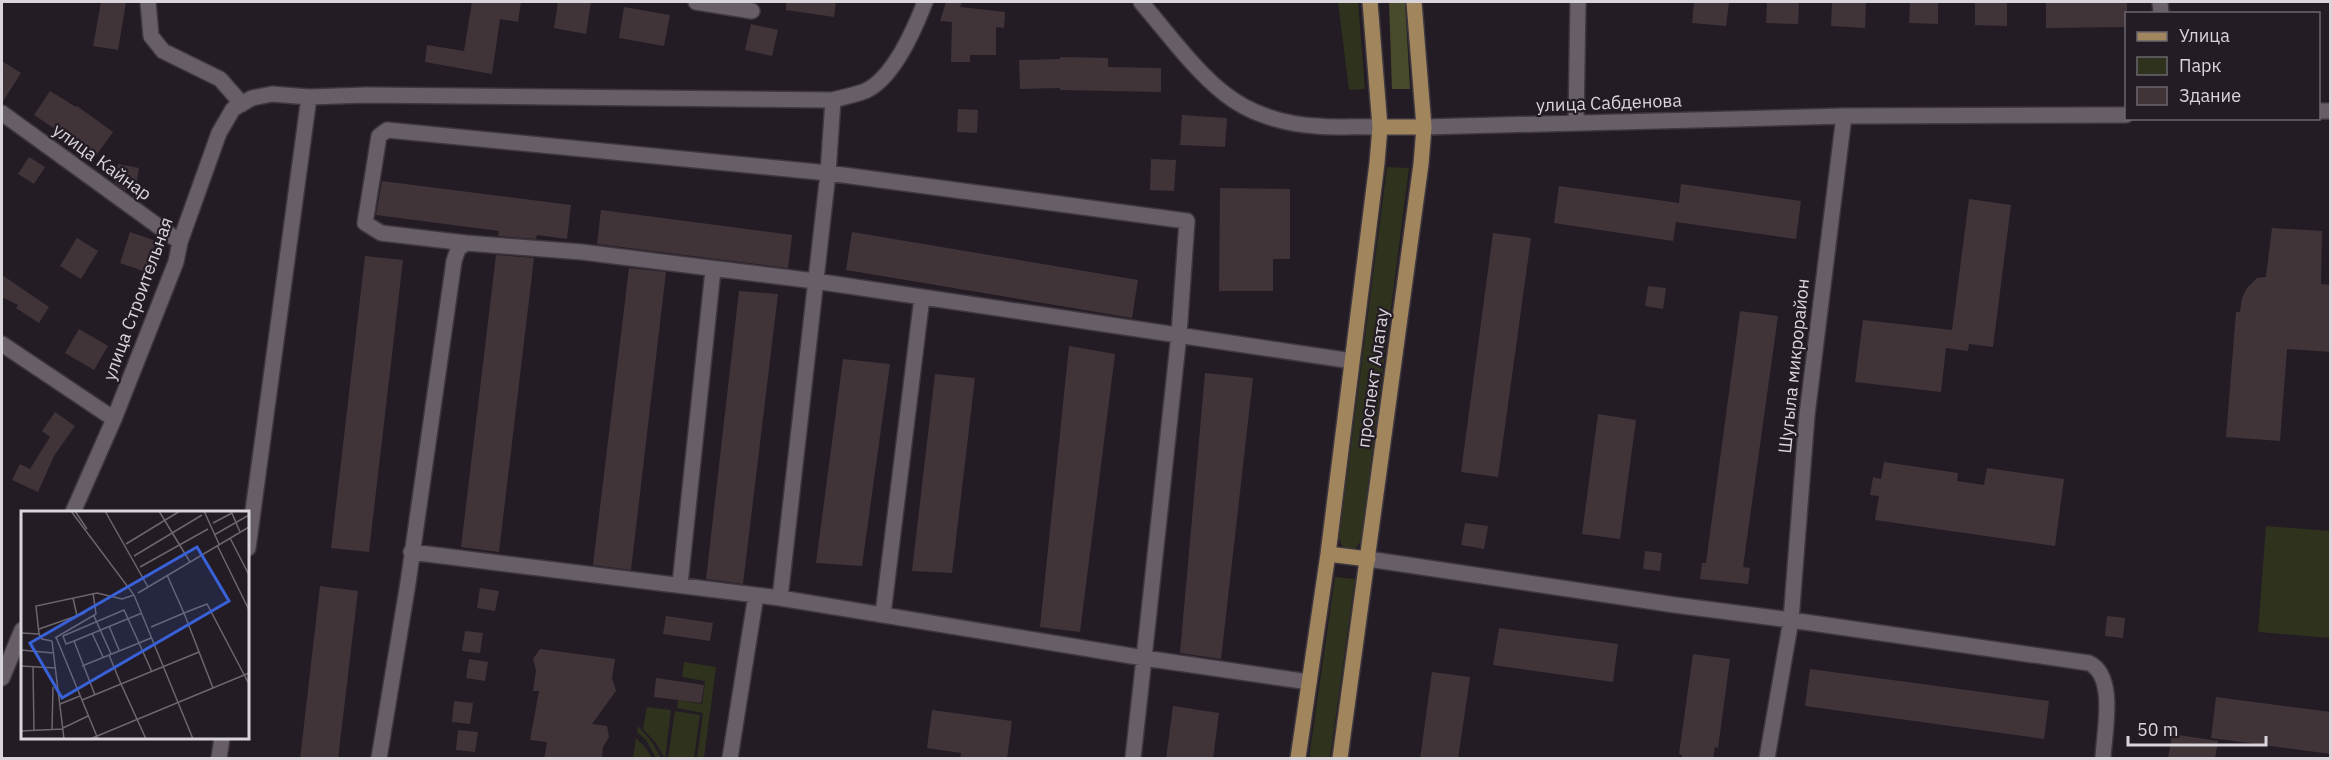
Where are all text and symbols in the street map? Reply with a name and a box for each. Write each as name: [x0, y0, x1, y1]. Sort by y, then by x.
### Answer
legend: [2125, 12, 2320, 120]
text: Улица: [2179, 24, 2230, 47]
text: Парк: [2179, 54, 2222, 77]
text: Здание: [2179, 84, 2241, 107]
street label: улица Сабденова: [1536, 88, 1683, 117]
street label: улица Кайнар: [48, 118, 156, 205]
street label: улица Строительная: [97, 214, 178, 384]
street label: Шугыла микрорайон: [1773, 277, 1814, 455]
street label: проспект Алатау: [1351, 307, 1394, 449]
inset map: [21, 511, 249, 739]
scale bar: [2128, 709, 2266, 747]
text: 50 m: [2137, 718, 2179, 741]

